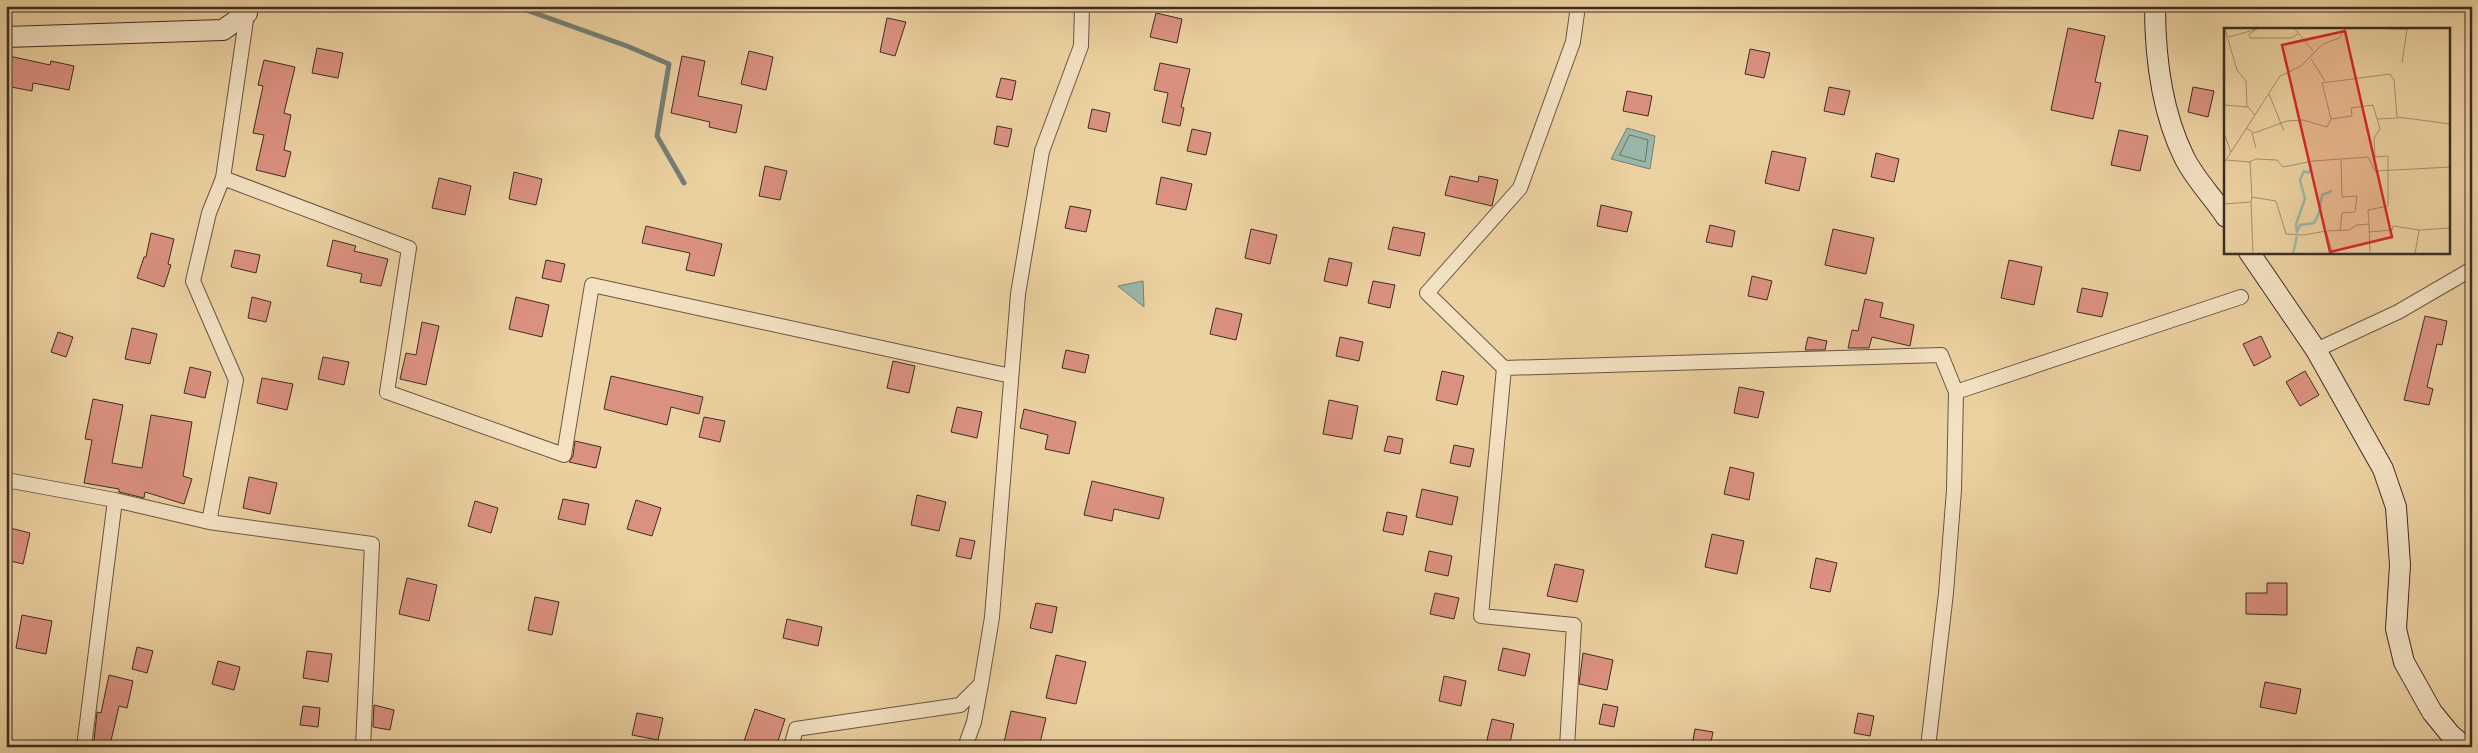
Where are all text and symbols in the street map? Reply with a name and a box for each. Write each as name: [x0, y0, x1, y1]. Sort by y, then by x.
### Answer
inset map: [2224, 28, 2450, 254]

